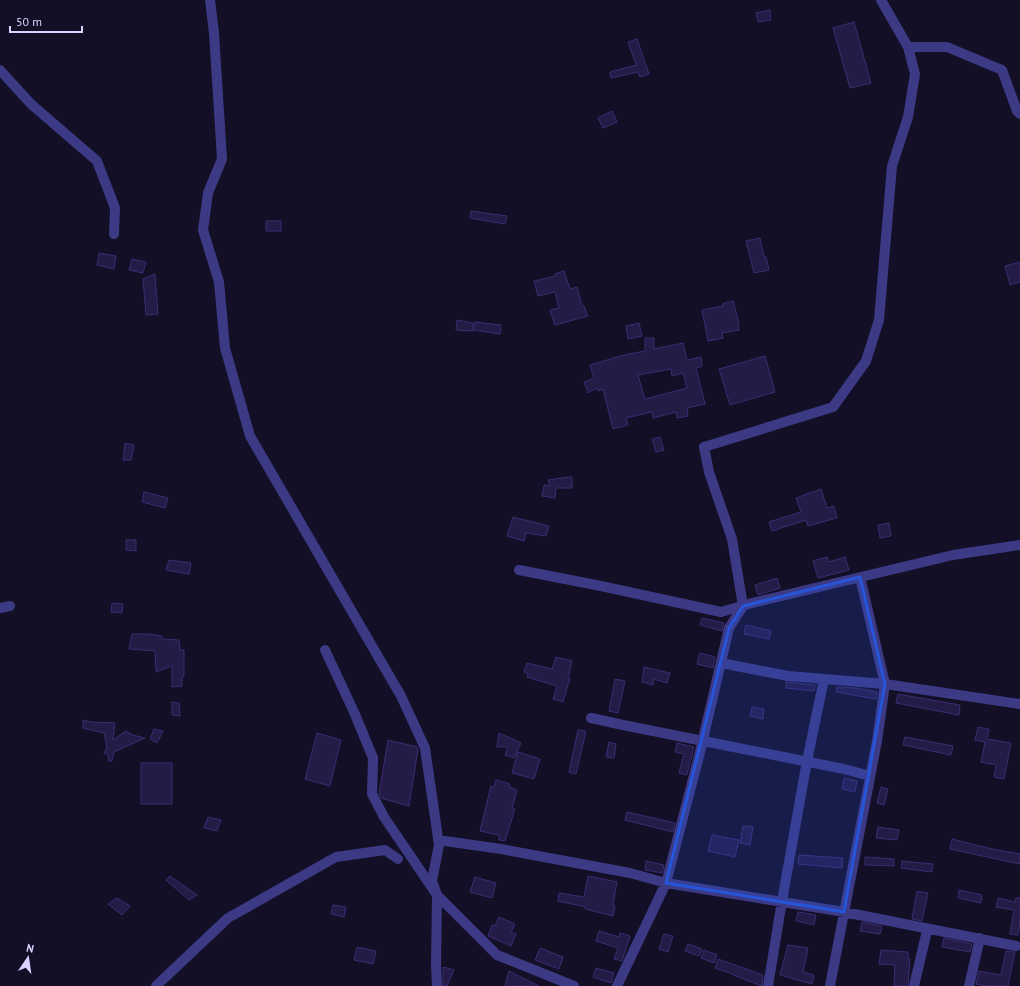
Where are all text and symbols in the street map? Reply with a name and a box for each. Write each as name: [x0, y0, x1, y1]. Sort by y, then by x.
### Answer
scale bar: [10, 8, 82, 34]
text: 50 m: [16, 14, 42, 29]
north arrow: [8, 938, 48, 978]
text: N: [25, 941, 35, 956]

